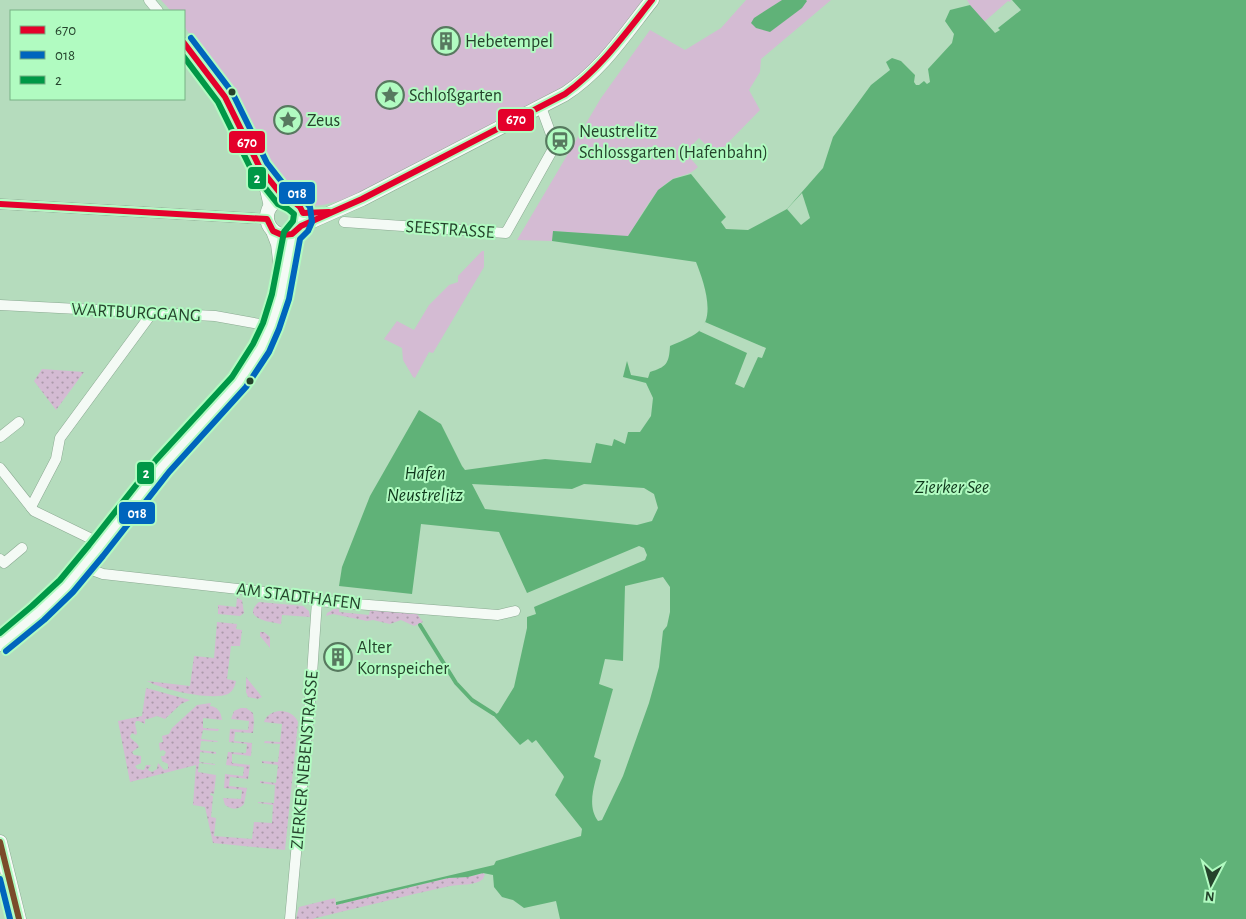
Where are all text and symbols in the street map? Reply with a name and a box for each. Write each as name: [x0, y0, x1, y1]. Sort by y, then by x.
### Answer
legend: [10, 10, 185, 100]
text: 670: [55, 23, 76, 38]
building icon: Hebetempel: [431, 26, 461, 56]
place label: Hebetempel: [465, 33, 553, 51]
text: 018: [55, 48, 75, 63]
text: 2: [55, 73, 62, 88]
place icon: Schloßgarten: [375, 80, 405, 110]
unlabelled marker: [227, 87, 237, 97]
place label: Schloßgarten: [409, 87, 502, 105]
place icon: Zeus: [273, 105, 303, 135]
line badge: 670: [497, 108, 535, 132]
place label: Zeus: [307, 112, 340, 130]
text: 670: [506, 113, 526, 127]
place label: Neustrelitz Schlossgarten (Hafenbahn): [579, 123, 768, 162]
station icon: Neustrelitz Schlossgarten (Hafenbahn): [545, 126, 575, 156]
line badge: 670: [228, 130, 266, 154]
text: 670: [237, 136, 257, 150]
line badge: 2: [247, 166, 267, 190]
text: 2: [254, 172, 261, 186]
line badge: 018: [278, 181, 316, 205]
text: 018: [287, 187, 307, 201]
street label: SEESTRASSE: [405, 218, 495, 242]
street label: WARTBURGGANG: [71, 301, 201, 325]
unlabelled marker: [245, 376, 255, 386]
line badge: 2: [136, 461, 155, 485]
water label: Hafen Neustrelitz: [387, 464, 464, 505]
text: 2: [143, 467, 150, 481]
water label: Zierker See: [915, 478, 989, 497]
line badge: 018: [118, 501, 156, 525]
text: 018: [127, 507, 147, 521]
street label: AM STADTHAFEN: [236, 580, 362, 614]
place label: Alter Kornspeicher: [357, 639, 449, 678]
building icon: Alter Kornspeicher: [323, 642, 353, 672]
street label: ZIERKER NEBENSTRASSE: [288, 670, 322, 850]
north arrow: [1186, 859, 1236, 909]
text: N: [1204, 888, 1215, 903]

